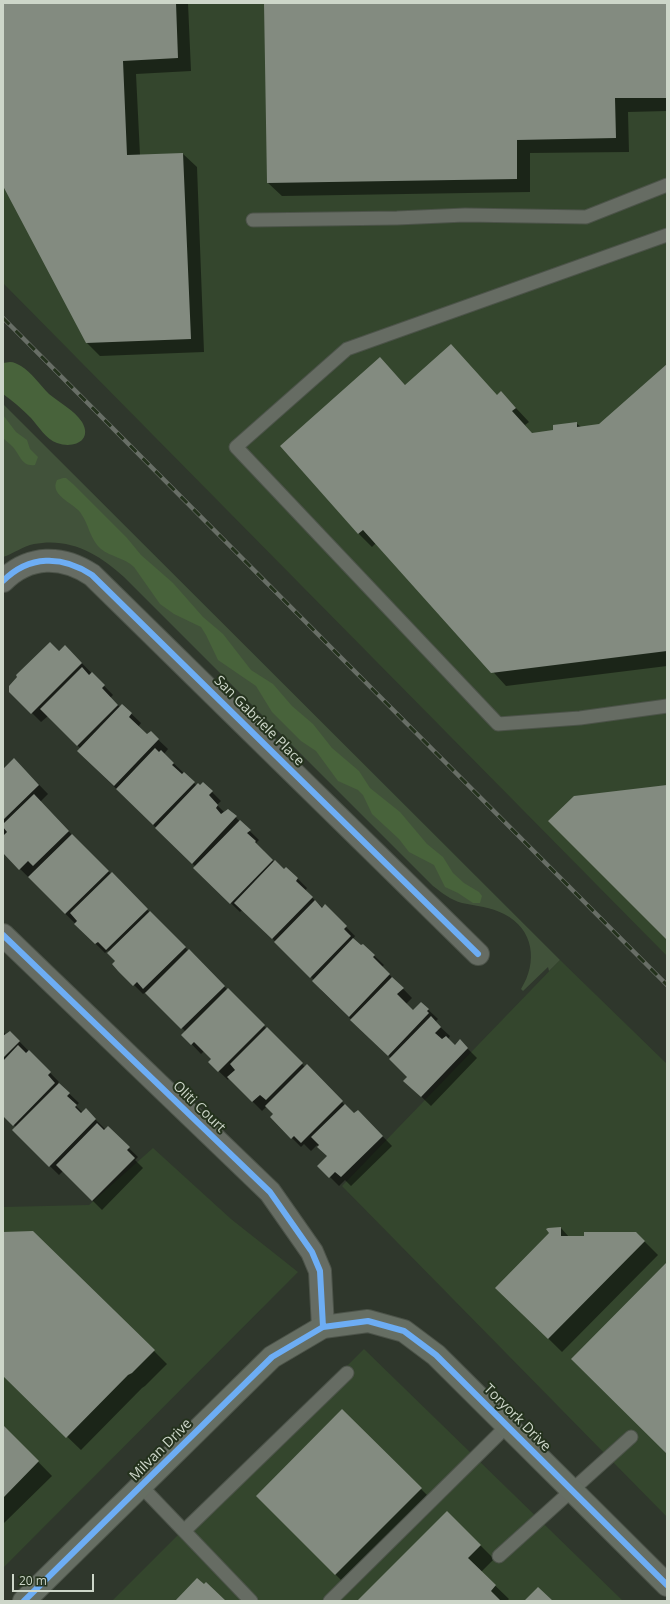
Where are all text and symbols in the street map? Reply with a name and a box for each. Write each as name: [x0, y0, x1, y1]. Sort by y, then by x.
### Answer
street label: San Gabriele Place: [210, 672, 308, 770]
street label: Oliti Court: [169, 1078, 229, 1136]
street label: Toryork Drive: [480, 1381, 554, 1455]
street label: Milvan Drive: [126, 1415, 196, 1485]
scale bar: [14, 1566, 96, 1592]
text: 20 m: [19, 1572, 47, 1589]

